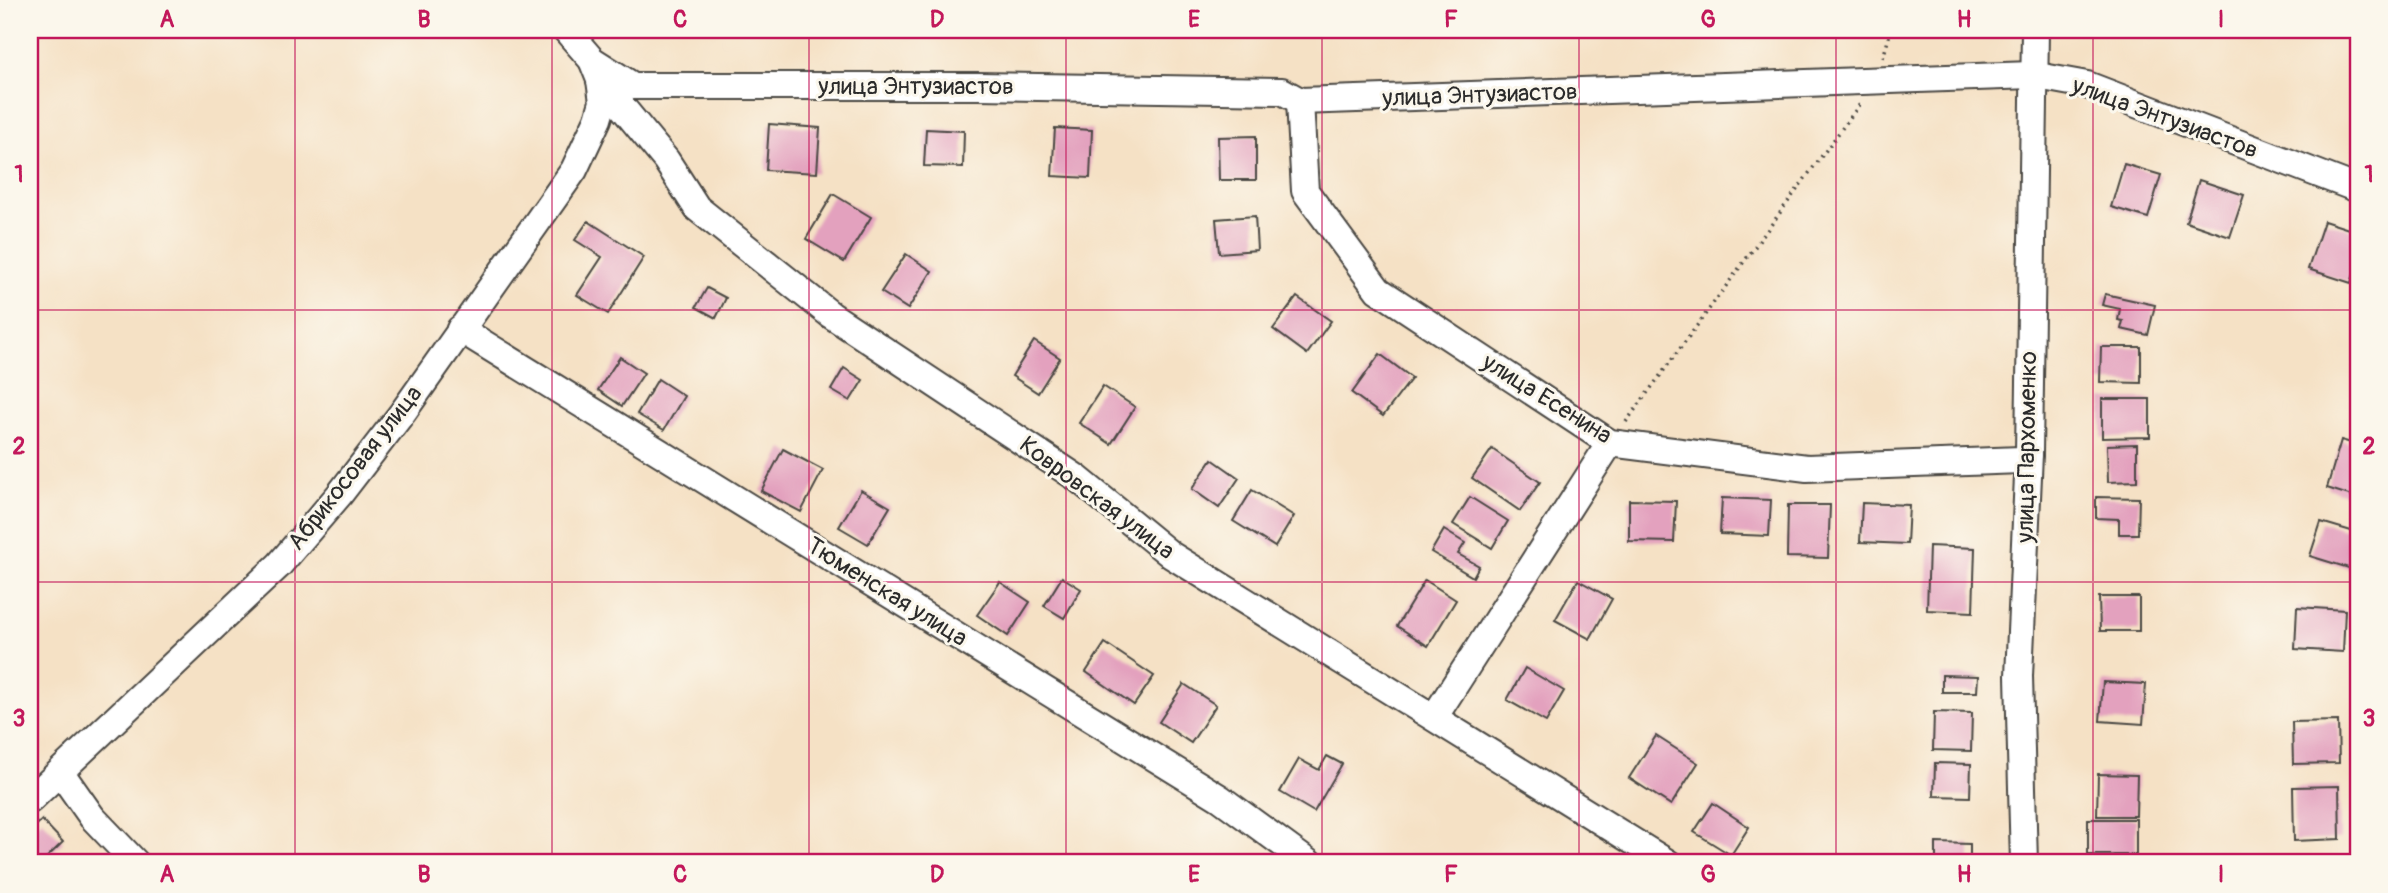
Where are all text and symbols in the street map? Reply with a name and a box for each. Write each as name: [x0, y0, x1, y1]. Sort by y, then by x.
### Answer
text: A: [160, 5, 175, 34]
text: B: [417, 5, 431, 34]
text: C: [673, 5, 687, 34]
text: D: [930, 5, 944, 34]
text: E: [1188, 5, 1200, 34]
text: F: [1444, 5, 1458, 34]
text: G: [1700, 5, 1716, 34]
text: H: [1957, 5, 1971, 34]
text: I: [2218, 5, 2224, 34]
street label: улица Энтузиастов: [2067, 71, 2262, 165]
street label: улица Энтузиастов: [817, 72, 1014, 101]
street label: улица Энтузиастов: [1381, 77, 1578, 113]
text: 1: [15, 160, 24, 189]
text: 1: [2365, 160, 2374, 189]
street label: улица Есенина: [1476, 347, 1617, 450]
street label: улица Пархоменко: [2011, 351, 2043, 544]
street label: Абрикосовая улица: [282, 380, 428, 556]
street label: Ковровская улица: [1014, 430, 1180, 566]
text: 2: [13, 432, 26, 461]
text: 2: [2363, 432, 2376, 461]
street label: Тюменская улица: [801, 531, 973, 653]
text: 3: [13, 704, 25, 733]
text: 3: [2363, 704, 2375, 733]
text: A: [160, 860, 175, 889]
text: B: [417, 860, 431, 889]
text: C: [673, 860, 687, 889]
text: D: [930, 860, 944, 889]
text: E: [1188, 860, 1200, 889]
text: F: [1444, 860, 1458, 889]
text: G: [1700, 860, 1716, 889]
text: H: [1957, 860, 1971, 889]
text: I: [2218, 860, 2224, 889]

